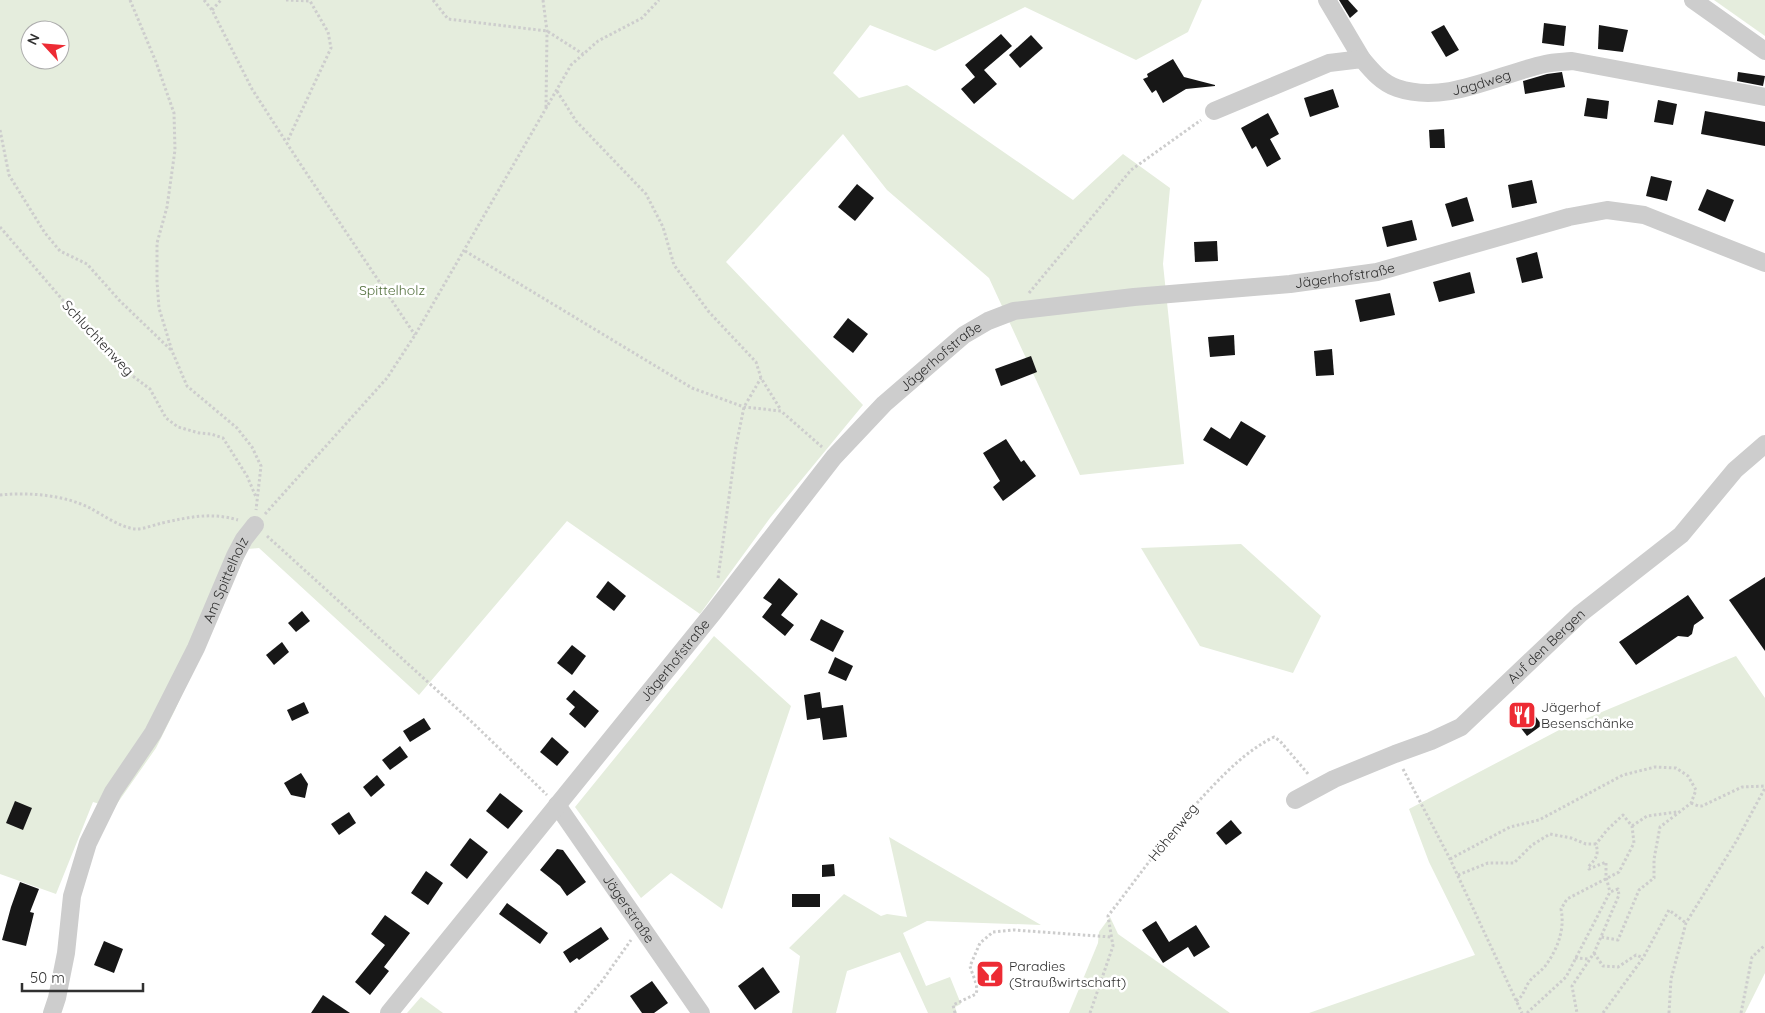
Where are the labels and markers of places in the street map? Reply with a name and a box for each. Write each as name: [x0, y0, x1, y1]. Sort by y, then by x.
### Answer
place label: Jägerhof Besenschänke: [1541, 698, 1634, 732]
restaurant icon: Jägerhof Besenschänke: [1507, 700, 1537, 730]
place label: Paradies (Straußwirtschaft): [1009, 957, 1126, 991]
bar icon: Paradies (Straußwirtschaft): [975, 959, 1005, 989]

